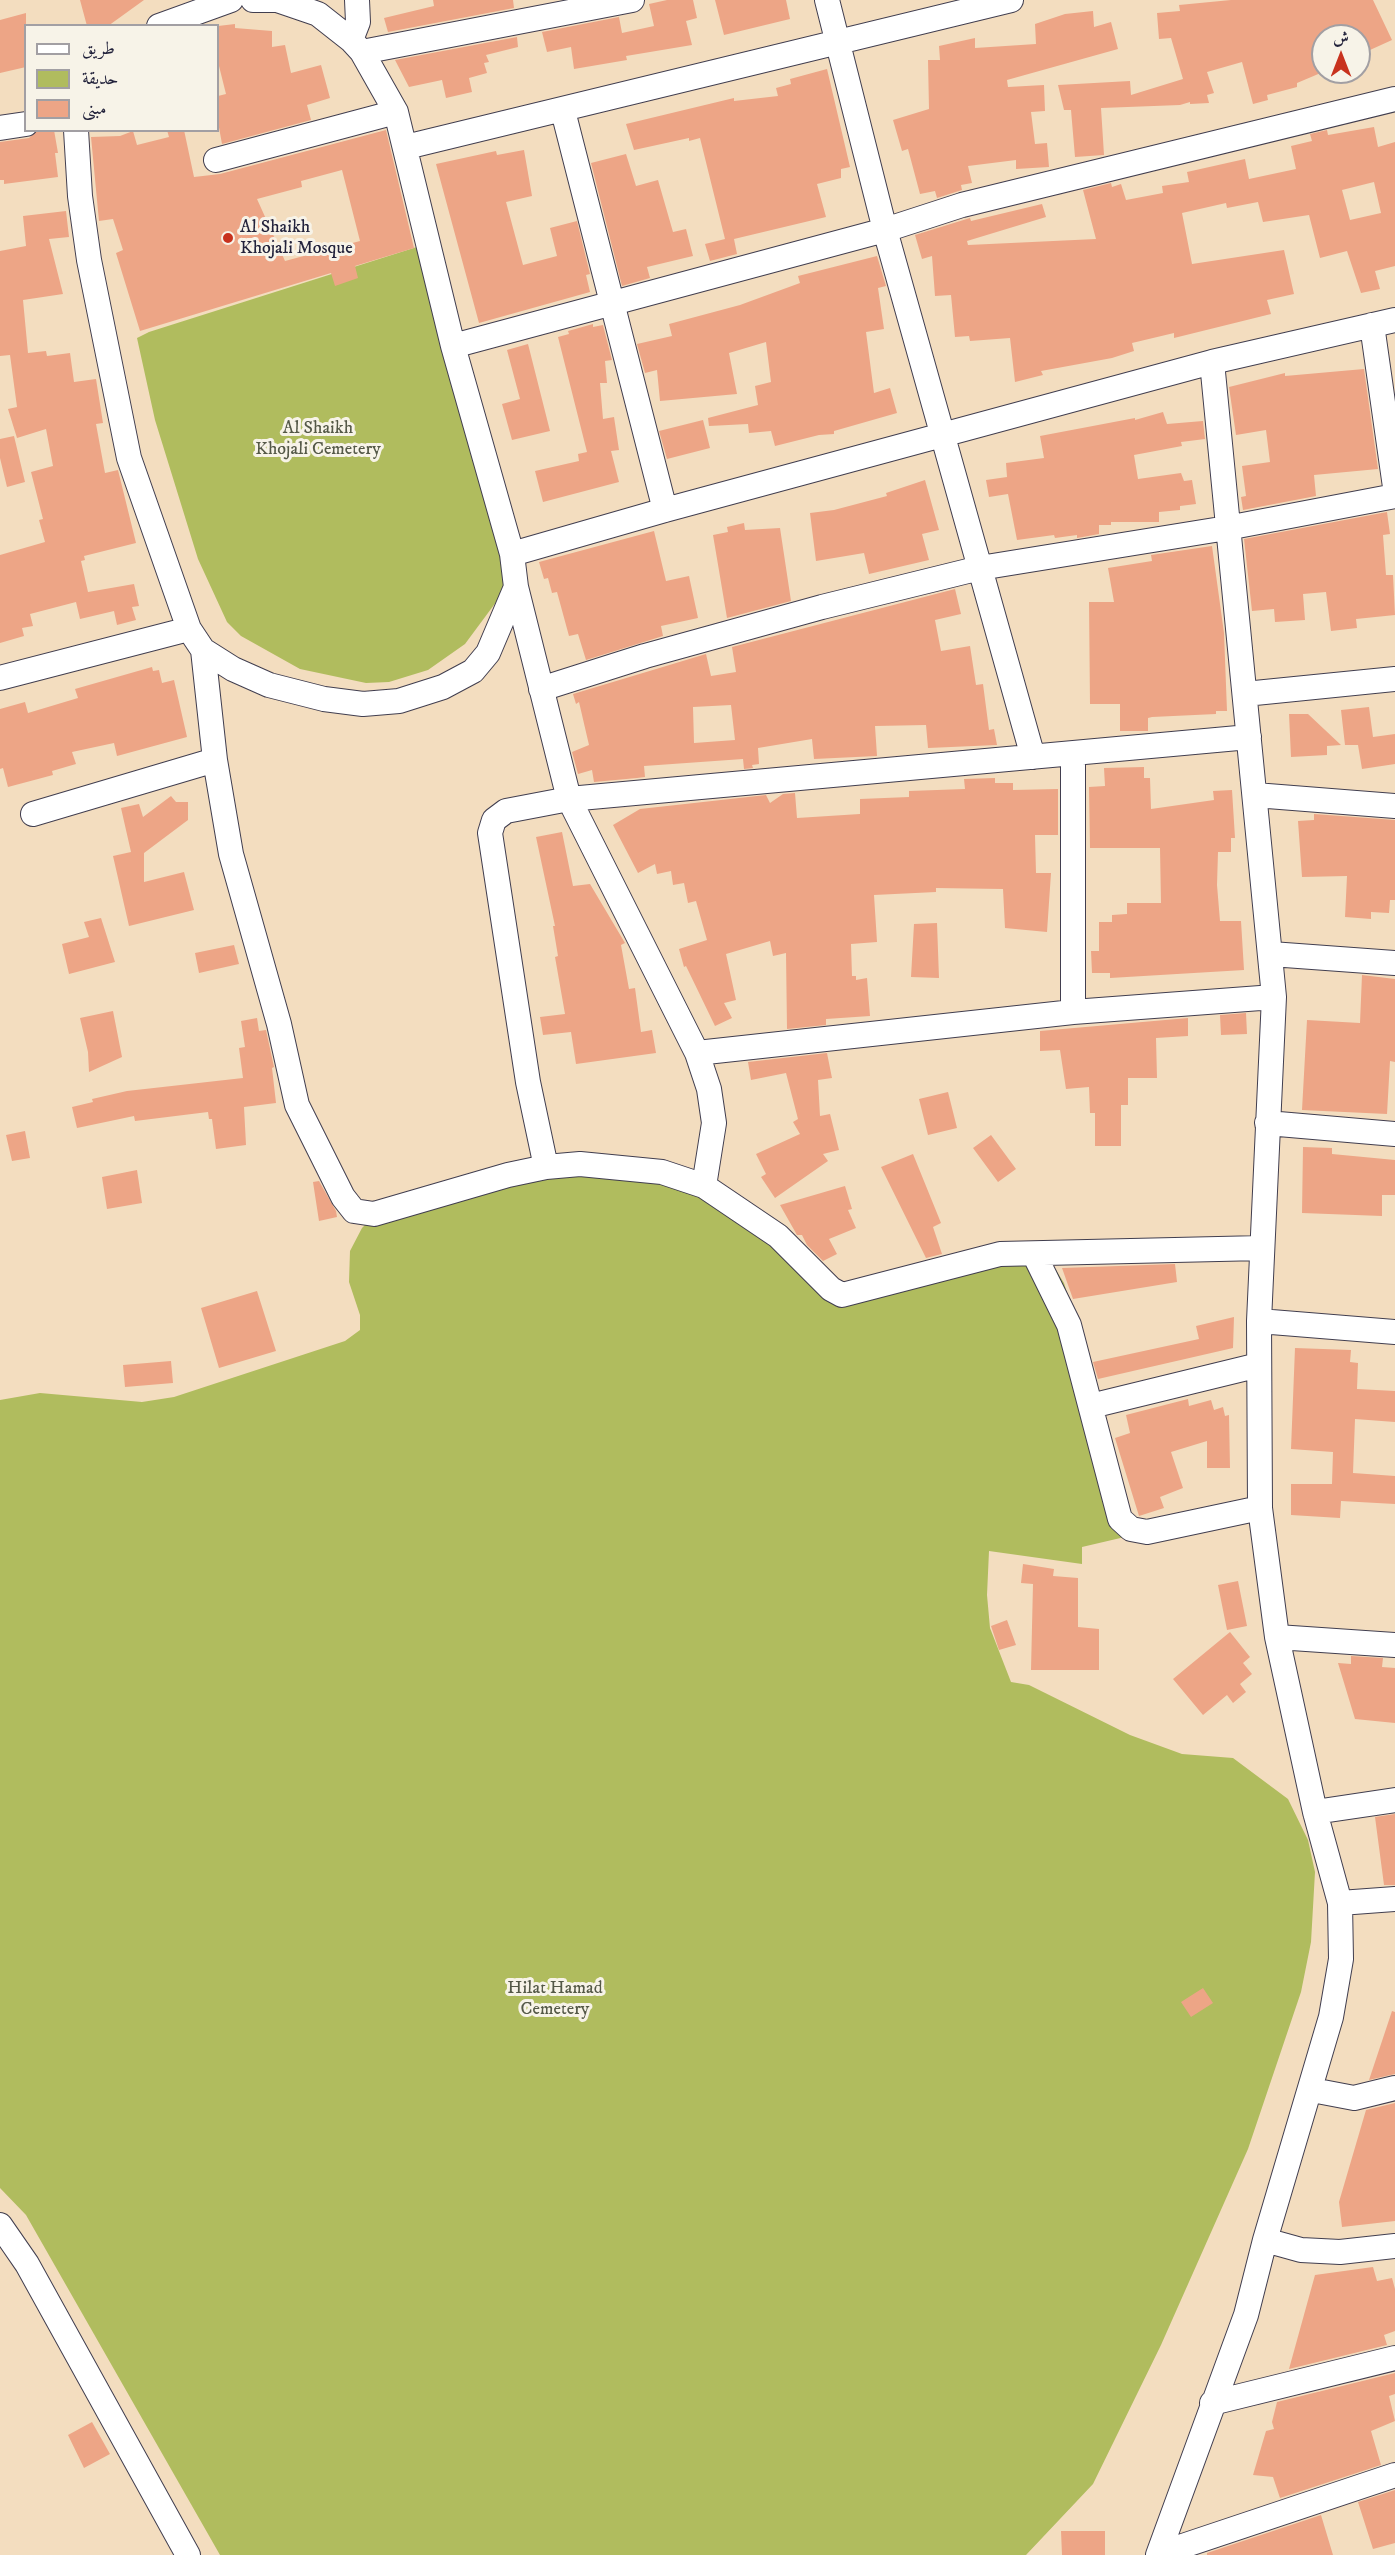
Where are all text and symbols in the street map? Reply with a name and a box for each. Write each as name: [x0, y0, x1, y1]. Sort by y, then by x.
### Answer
legend: [24, 24, 219, 132]
north arrow: [1311, 24, 1371, 84]
text: ش: [1333, 28, 1349, 48]
text: طريق: [82, 38, 115, 60]
text: حديقة: [82, 68, 118, 90]
text: مبنى: [82, 98, 107, 120]
place label: Al Shaikh Khojali Mosque: [240, 217, 353, 260]
marker: Al Shaikh Khojali Mosque: [221, 231, 235, 245]
park label: Al Shaikh Khojali Cemetery: [255, 418, 381, 460]
park label: Hilat Hamad Cemetery: [507, 1978, 603, 2020]

